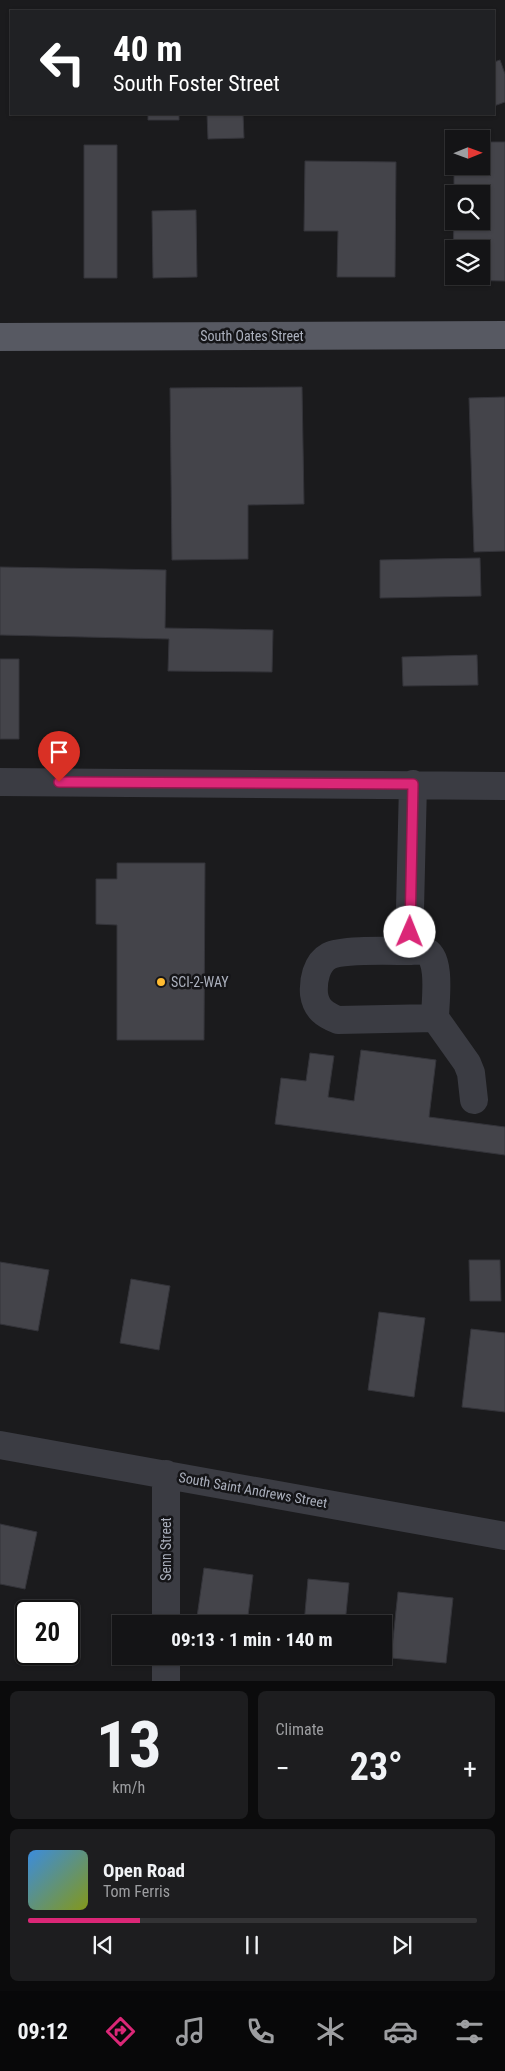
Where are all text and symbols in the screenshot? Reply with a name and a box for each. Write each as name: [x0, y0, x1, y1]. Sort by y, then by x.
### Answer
text: 40 m: [113, 29, 182, 70]
icon: left: [30, 30, 95, 95]
text: South Foster Street: [113, 71, 280, 96]
north arrow: [445, 130, 490, 175]
map controls: [445, 130, 490, 285]
button: search: [445, 185, 490, 230]
button: layers: [445, 240, 490, 285]
street label: South Oates Street: [200, 328, 304, 344]
pin: [38, 731, 80, 782]
icon: arrive: [45, 738, 73, 766]
position arrow: [383, 905, 435, 957]
place label: SCI-2-WAY: [171, 974, 229, 990]
marker: SCI-2-WAY: [155, 976, 167, 988]
street label: South Saint Andrews Street: [178, 1469, 328, 1511]
street label: Senn Street: [158, 1517, 174, 1581]
speed limit sign: 20: [15, 1600, 80, 1665]
text: 09:13 · 1 min · 140 m: [171, 1628, 333, 1651]
text: 13: [96, 1707, 162, 1783]
text: Climate: [276, 1720, 324, 1739]
text: 23°: [350, 1745, 403, 1789]
text: −: [276, 1752, 290, 1785]
text: +: [463, 1752, 477, 1785]
text: km/h: [112, 1778, 145, 1797]
text: Open Road: [103, 1859, 185, 1882]
text: Tom Ferris: [103, 1882, 170, 1901]
icon: previous: [89, 1931, 117, 1959]
icon: pause: [238, 1931, 266, 1959]
icon: next: [388, 1931, 416, 1959]
icon: directions: [103, 2014, 138, 2049]
icon: music: [173, 2014, 208, 2049]
icon: phone: [243, 2014, 278, 2049]
icon: climate: [313, 2014, 348, 2049]
icon: car: [383, 2014, 418, 2049]
icon: filters: [452, 2014, 487, 2049]
text: 09:12: [17, 2019, 68, 2044]

